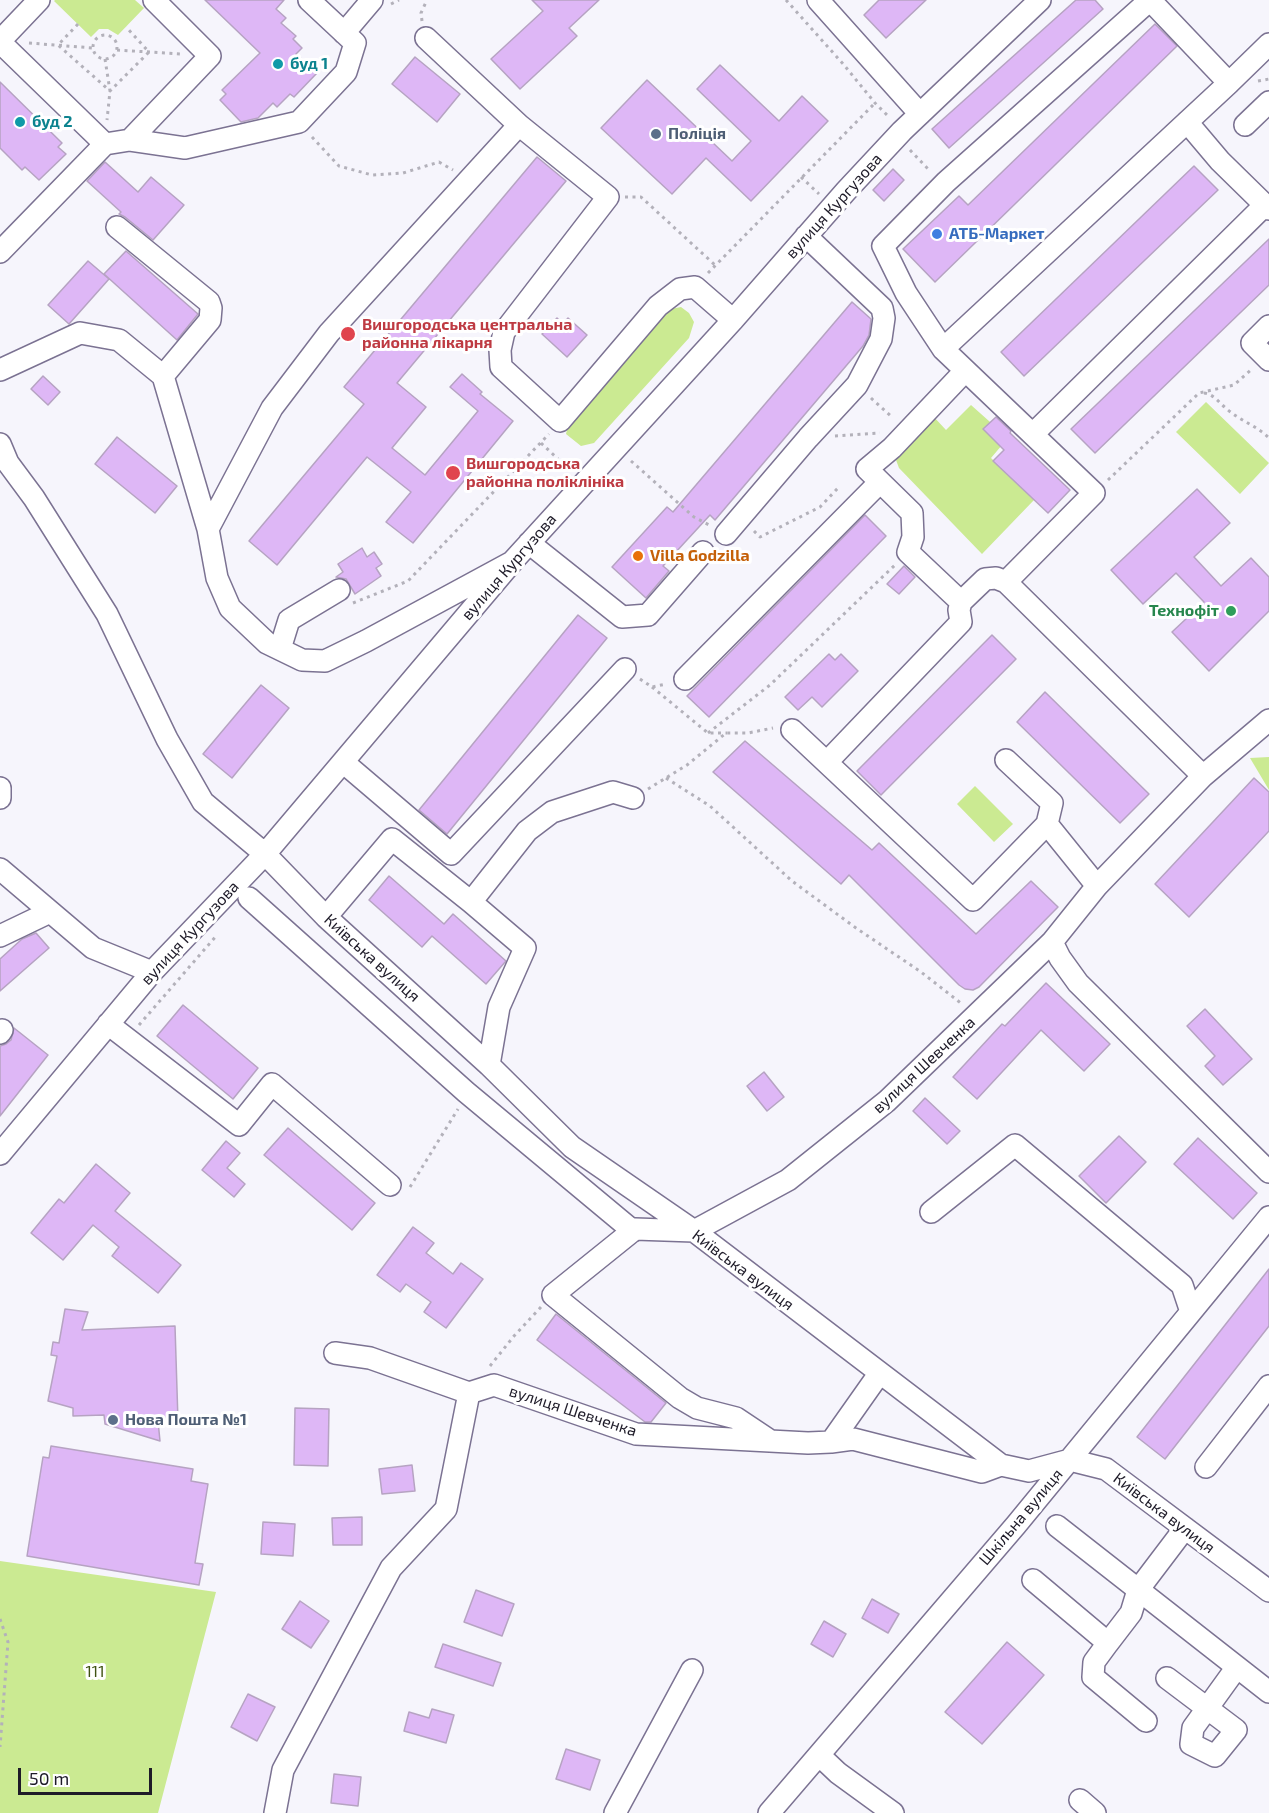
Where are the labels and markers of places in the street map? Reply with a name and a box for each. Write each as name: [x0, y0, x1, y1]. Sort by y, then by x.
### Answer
place label: буд 1: [290, 54, 328, 74]
marker: буд 1: [271, 57, 285, 71]
place label: буд 2: [32, 112, 73, 132]
marker: буд 2: [13, 115, 27, 129]
place label: Поліція: [668, 124, 726, 144]
marker: Поліція: [649, 127, 663, 141]
place label: АТБ-Маркет: [949, 224, 1044, 244]
marker: АТБ-Маркет: [930, 227, 944, 241]
place label: Вишгородська центральна районна лікарня: [362, 315, 572, 353]
marker: Вишгородська центральна районна лікарня: [339, 325, 357, 343]
place label: Вишгородська районна поліклініка: [466, 454, 624, 492]
marker: Вишгородська районна поліклініка: [444, 464, 462, 482]
place label: Villa Godzilla: [650, 546, 750, 566]
marker: Villa Godzilla: [631, 549, 645, 563]
place label: Технофіт: [1149, 601, 1219, 621]
marker: Технофіт: [1224, 604, 1238, 618]
place label: Нова Пошта №1: [125, 1410, 247, 1430]
marker: Нова Пошта №1: [106, 1413, 120, 1427]

